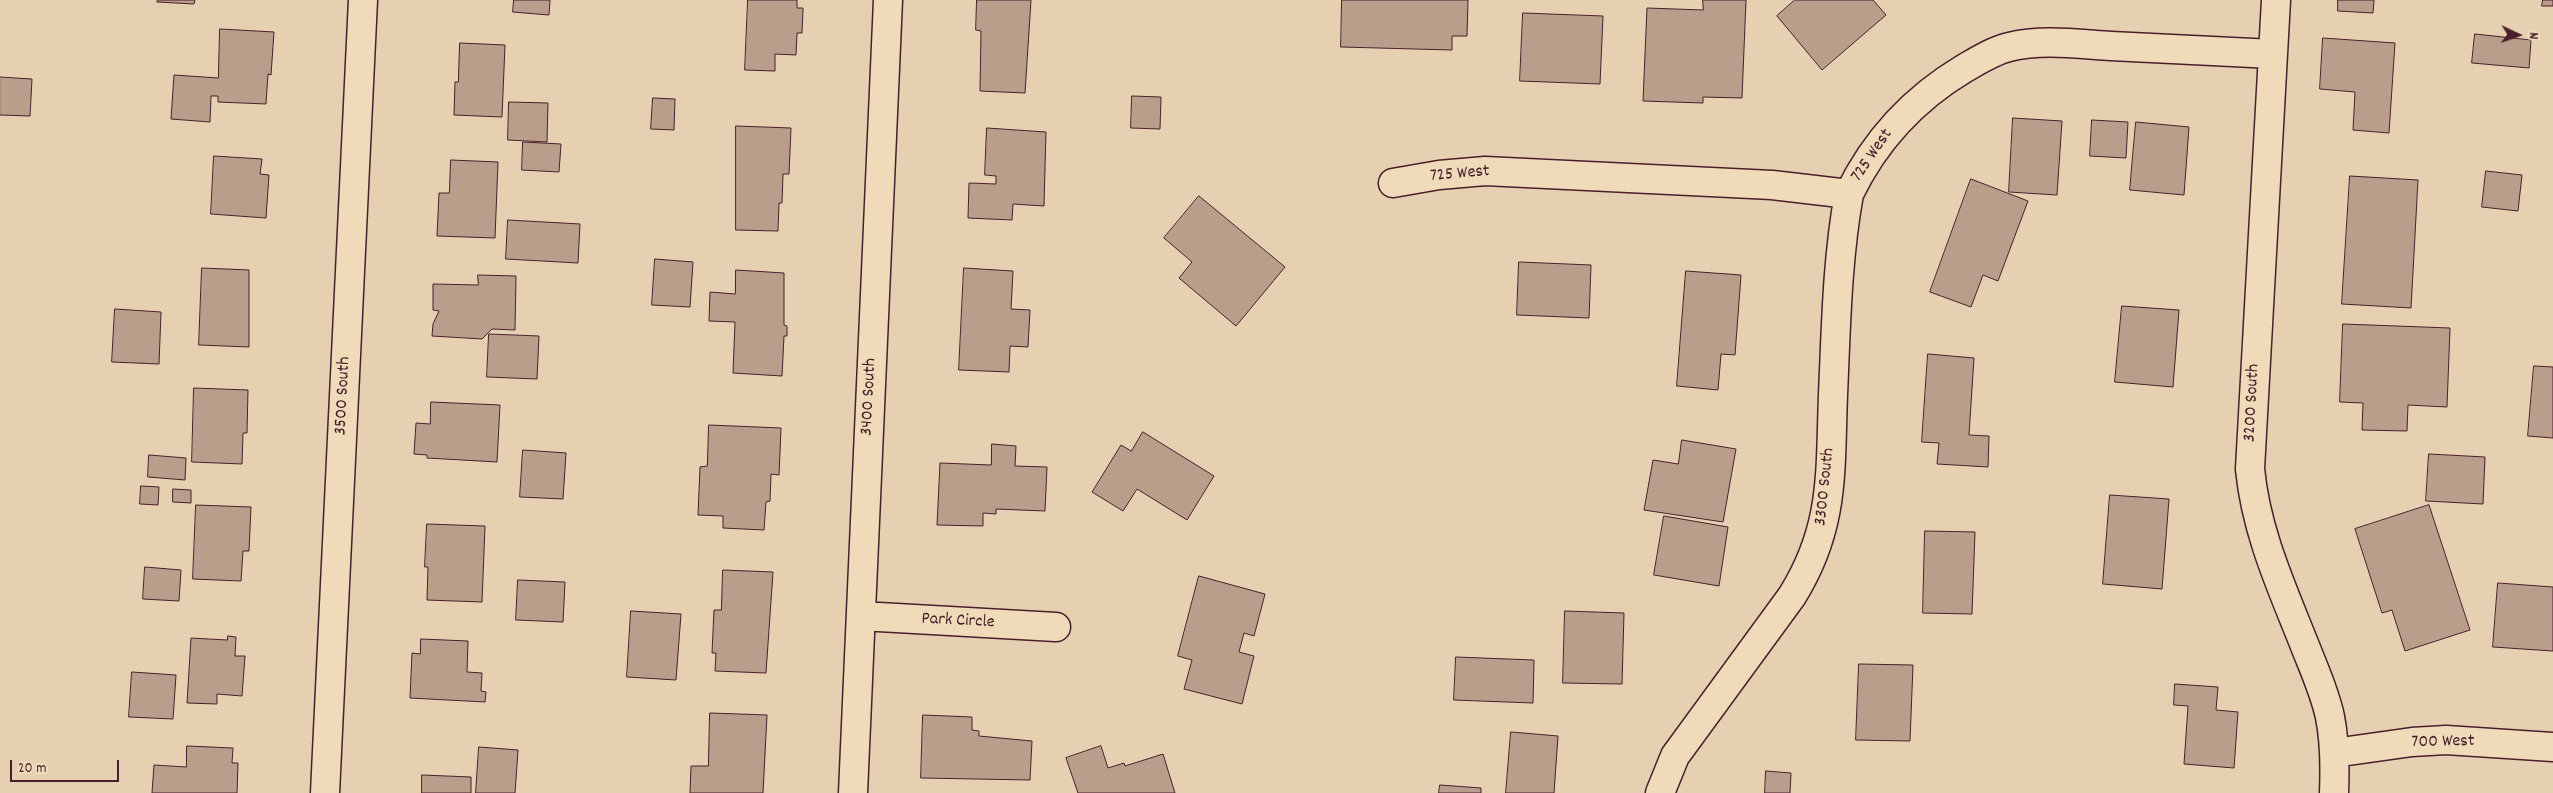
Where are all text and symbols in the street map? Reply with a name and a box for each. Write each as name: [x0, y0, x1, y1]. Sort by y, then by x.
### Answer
north arrow: [2493, 10, 2543, 60]
text: N: [2523, 32, 2543, 40]
street label: 725 West: [1847, 125, 1899, 187]
street label: 725 West: [1429, 162, 1491, 188]
street label: 3500 South: [331, 356, 357, 436]
street label: 3400 South: [857, 358, 883, 436]
street label: 3200 South: [2240, 363, 2266, 443]
street label: 3300 South: [1811, 447, 1841, 527]
street label: Park Circle: [921, 609, 995, 635]
street label: 700 West: [2411, 732, 2475, 754]
scale bar: [12, 750, 121, 782]
text: 20 m: [18, 758, 46, 780]

